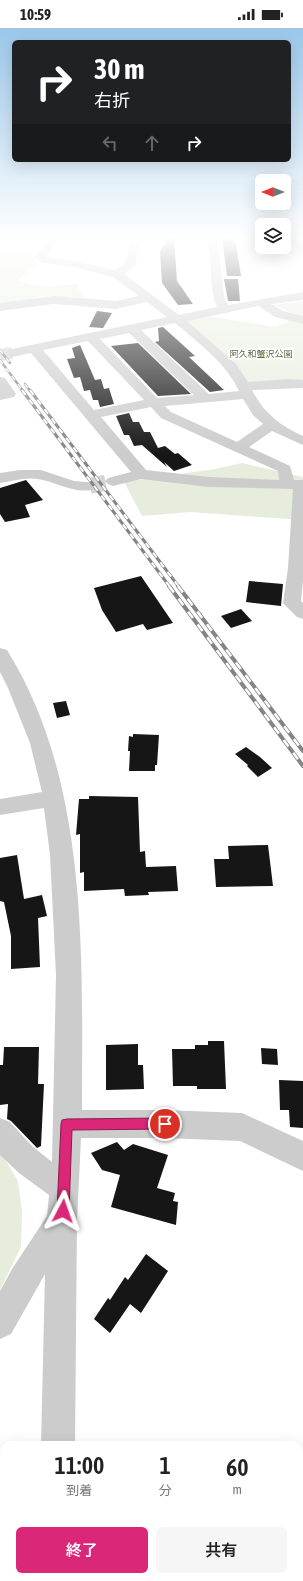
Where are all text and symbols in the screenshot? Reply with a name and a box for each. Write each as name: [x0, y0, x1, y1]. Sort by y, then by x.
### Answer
text: 10:59: [20, 6, 51, 23]
text: 30 m: [94, 53, 144, 85]
icon: right: [28, 56, 80, 108]
text: 右折: [94, 90, 130, 111]
icon: left: [99, 132, 121, 154]
icon: ahead: [141, 132, 163, 154]
icon: right: [183, 132, 205, 154]
north arrow: [255, 174, 291, 210]
map controls: [255, 174, 291, 254]
button: layers: [255, 218, 291, 254]
park label: 阿久和蟹沢公園: [229, 349, 293, 359]
pin: [148, 1107, 182, 1141]
icon: arrive: [154, 1113, 176, 1135]
position arrow: [42, 1190, 84, 1232]
text: 11:00: [54, 1452, 104, 1479]
text: 1: [159, 1452, 171, 1479]
text: 60: [226, 1454, 249, 1481]
text: m: [233, 1482, 242, 1497]
text: 到着: [66, 1483, 92, 1498]
text: 分: [159, 1483, 172, 1498]
button: 終了: [16, 1527, 148, 1573]
button: 共有: [156, 1527, 287, 1573]

